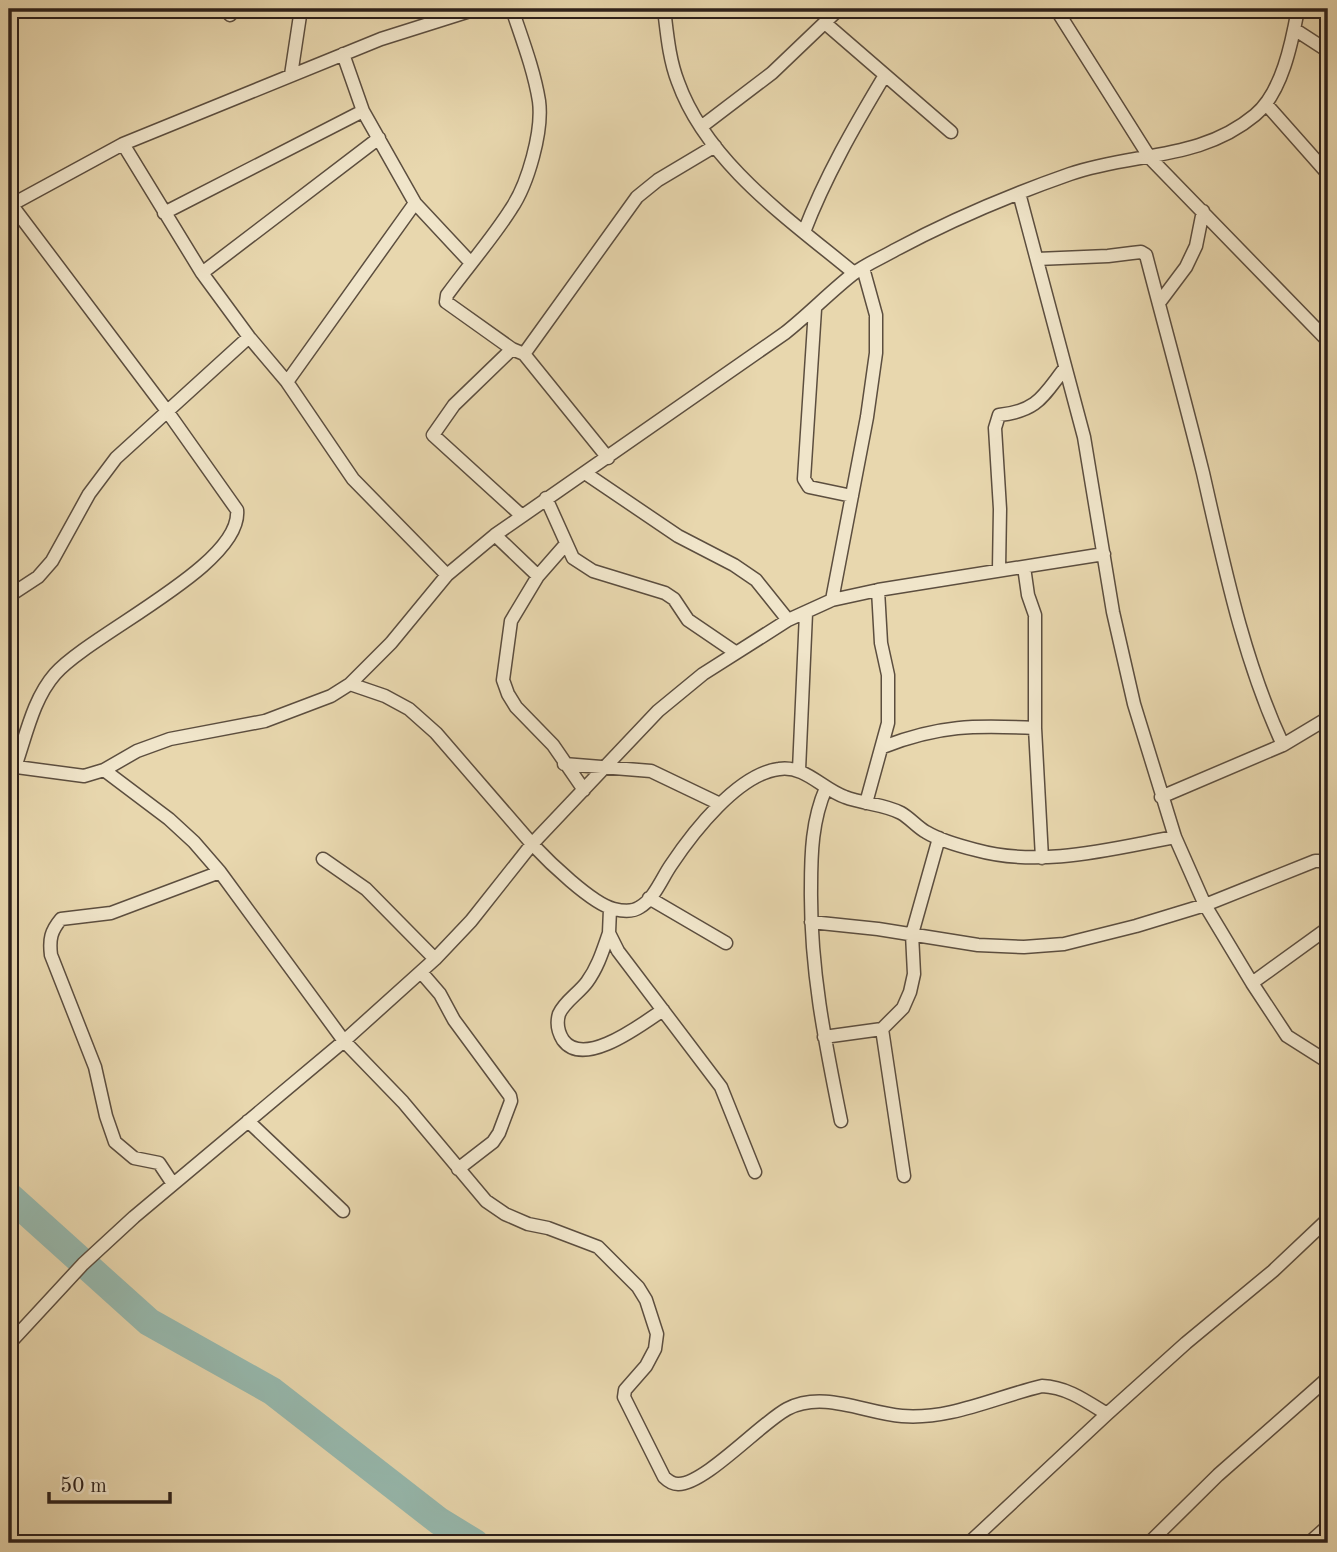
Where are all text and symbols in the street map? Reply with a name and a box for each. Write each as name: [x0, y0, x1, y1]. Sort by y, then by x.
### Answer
scale bar: [49, 1461, 170, 1505]
text: 50 m: [60, 1476, 107, 1497]

